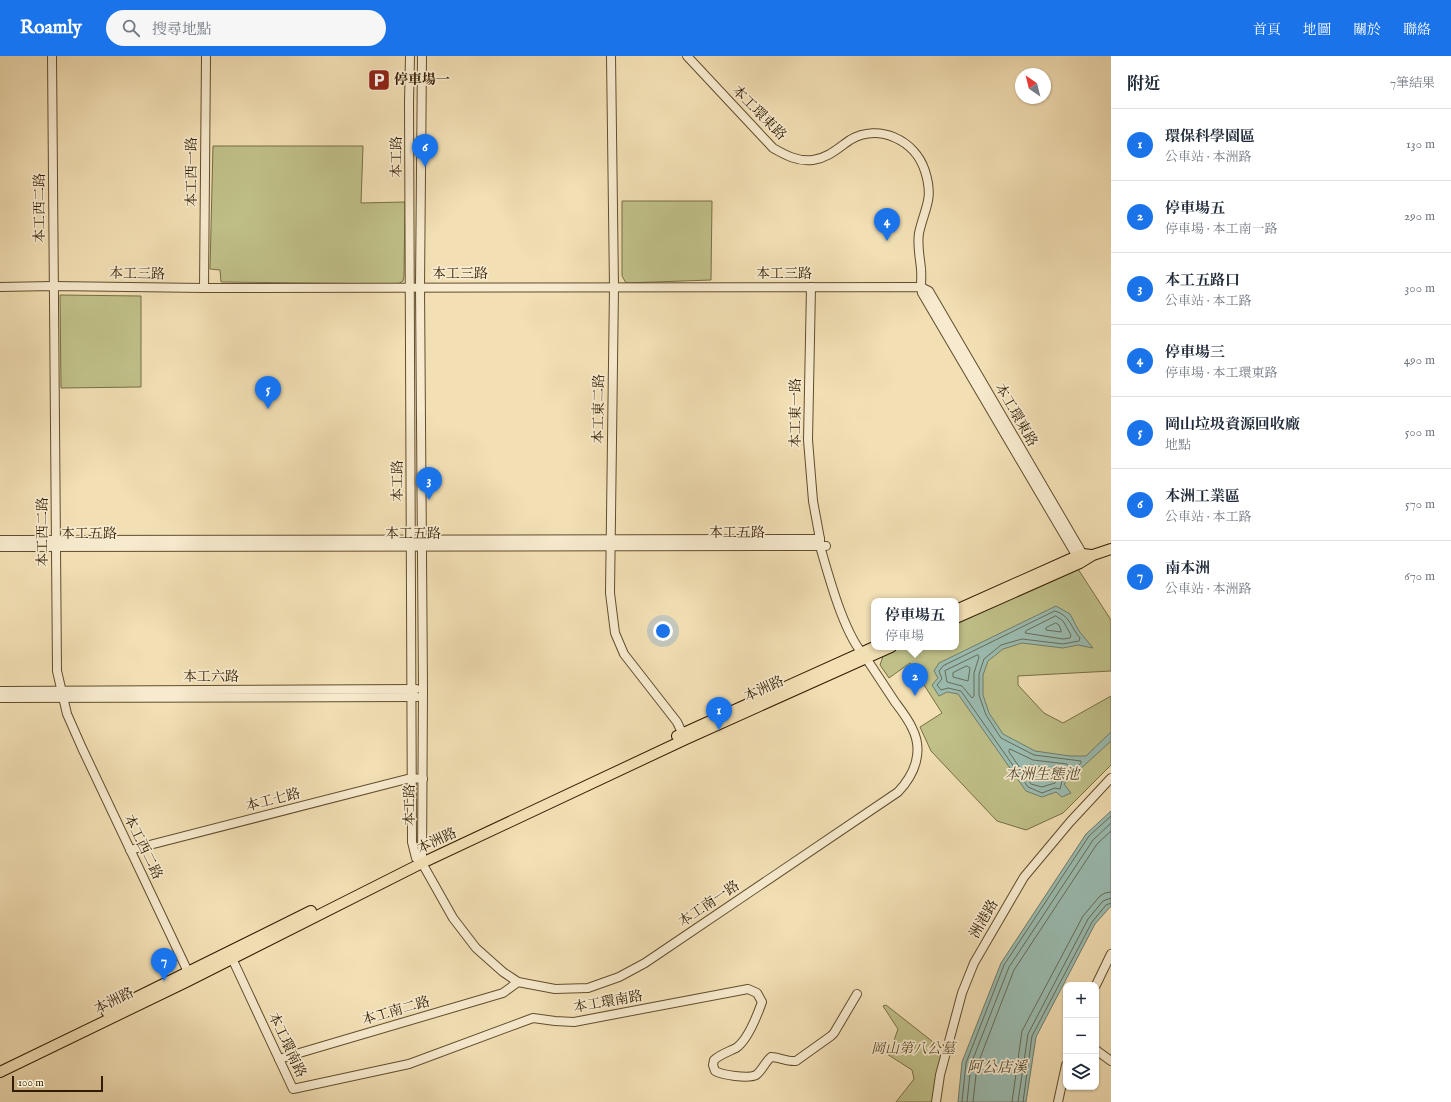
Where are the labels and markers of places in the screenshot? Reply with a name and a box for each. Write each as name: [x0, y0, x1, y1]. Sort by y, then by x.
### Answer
parking icon: 停車場一: [366, 67, 392, 93]
place label: 停車場一: [394, 71, 450, 89]
pin: 6: [412, 134, 438, 167]
pin: 4: [874, 208, 900, 241]
pin: 5: [255, 376, 281, 409]
pin: 3: [416, 467, 442, 500]
pin: 2: [902, 663, 928, 696]
pin: 1: [706, 697, 732, 730]
pin: 7: [151, 948, 177, 981]

